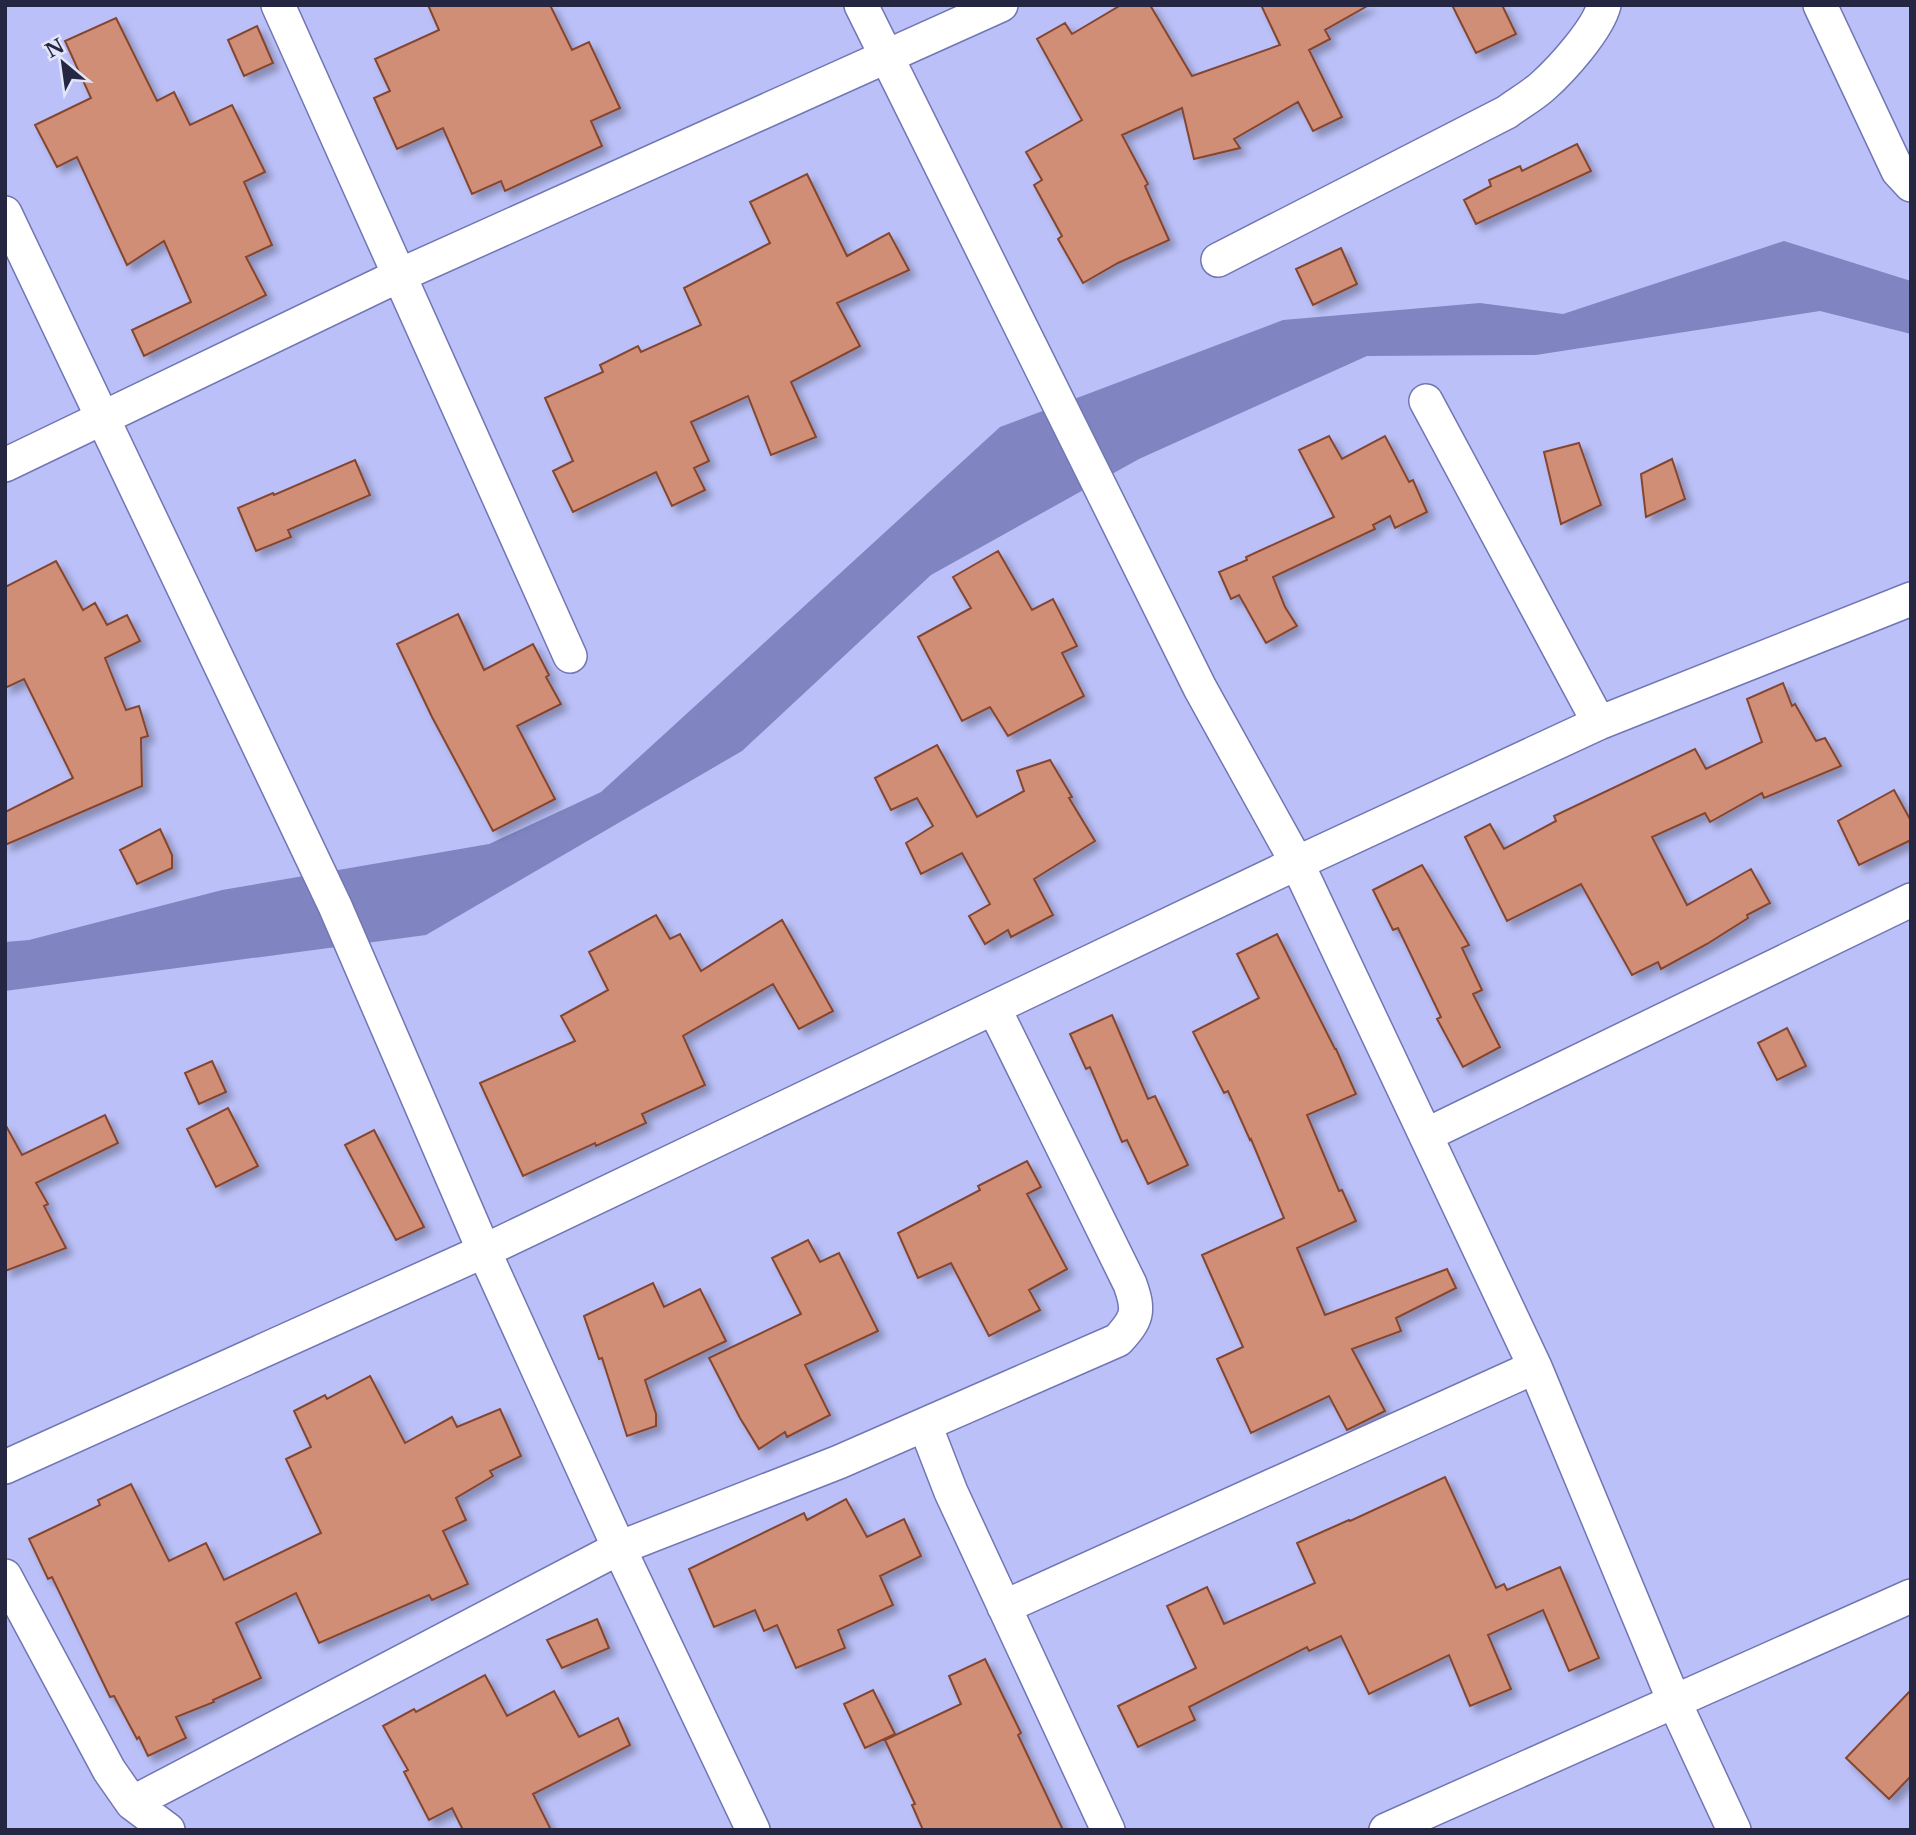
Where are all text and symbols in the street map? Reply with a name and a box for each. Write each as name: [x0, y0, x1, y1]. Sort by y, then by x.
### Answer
north arrow: [28, 28, 98, 98]
text: N: [42, 34, 69, 63]

